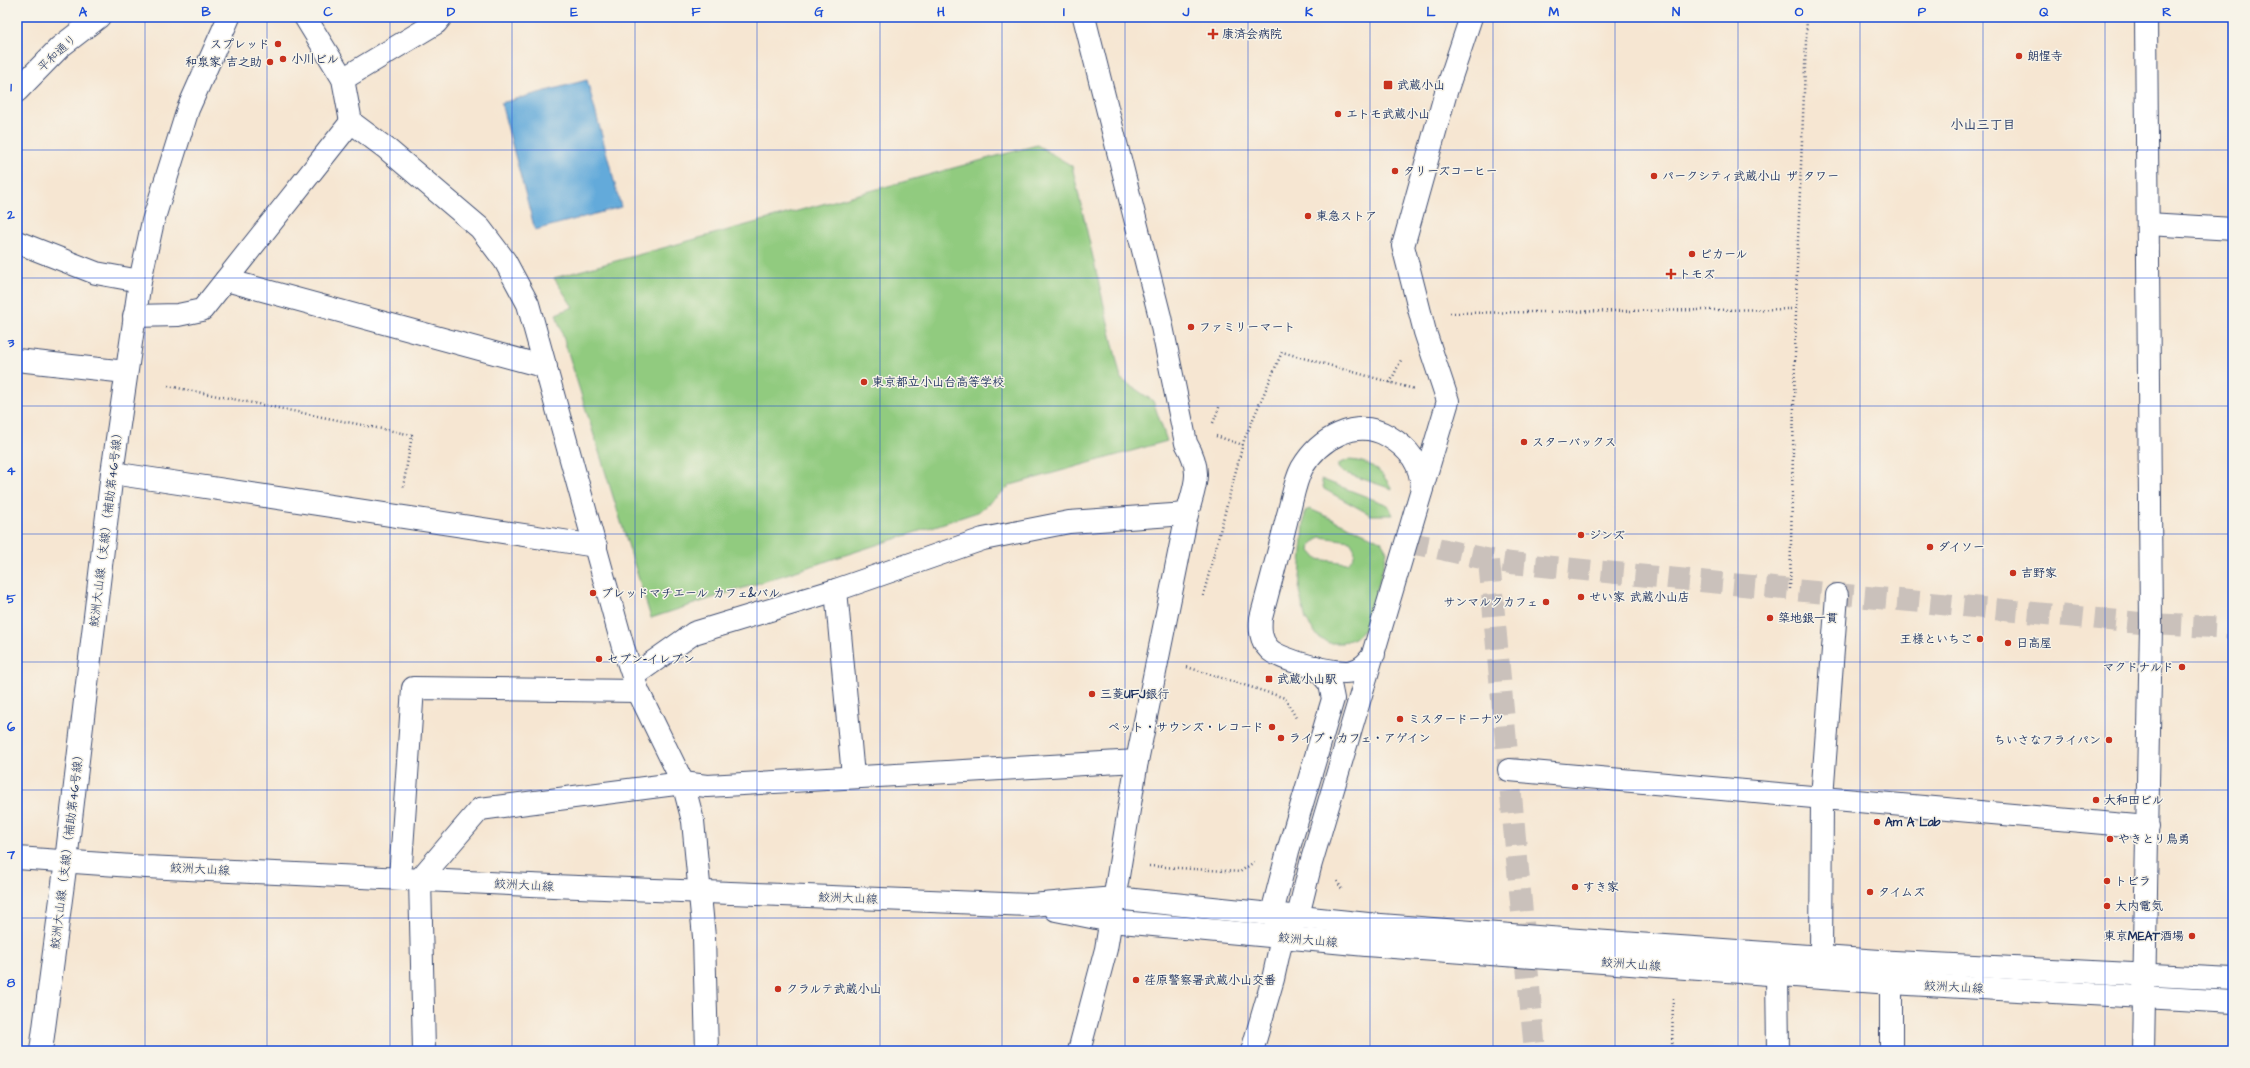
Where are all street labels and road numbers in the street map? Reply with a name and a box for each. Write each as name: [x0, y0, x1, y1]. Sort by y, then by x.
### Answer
street label: 平和通り: [34, 31, 81, 76]
street label: 鮫洲大山線（支線）（補助第46号線）: [86, 426, 127, 628]
street label: 鮫洲大山線（支線）（補助第46号線）: [47, 748, 88, 950]
street label: 鮫洲大山線: [170, 859, 230, 880]
street label: 鮫洲大山線: [494, 875, 554, 896]
street label: 鮫洲大山線: [818, 889, 878, 908]
street label: 鮫洲大山線: [1277, 929, 1339, 952]
street label: 鮫洲大山線: [1600, 954, 1661, 975]
street label: 鮫洲大山線: [1924, 977, 1984, 998]

